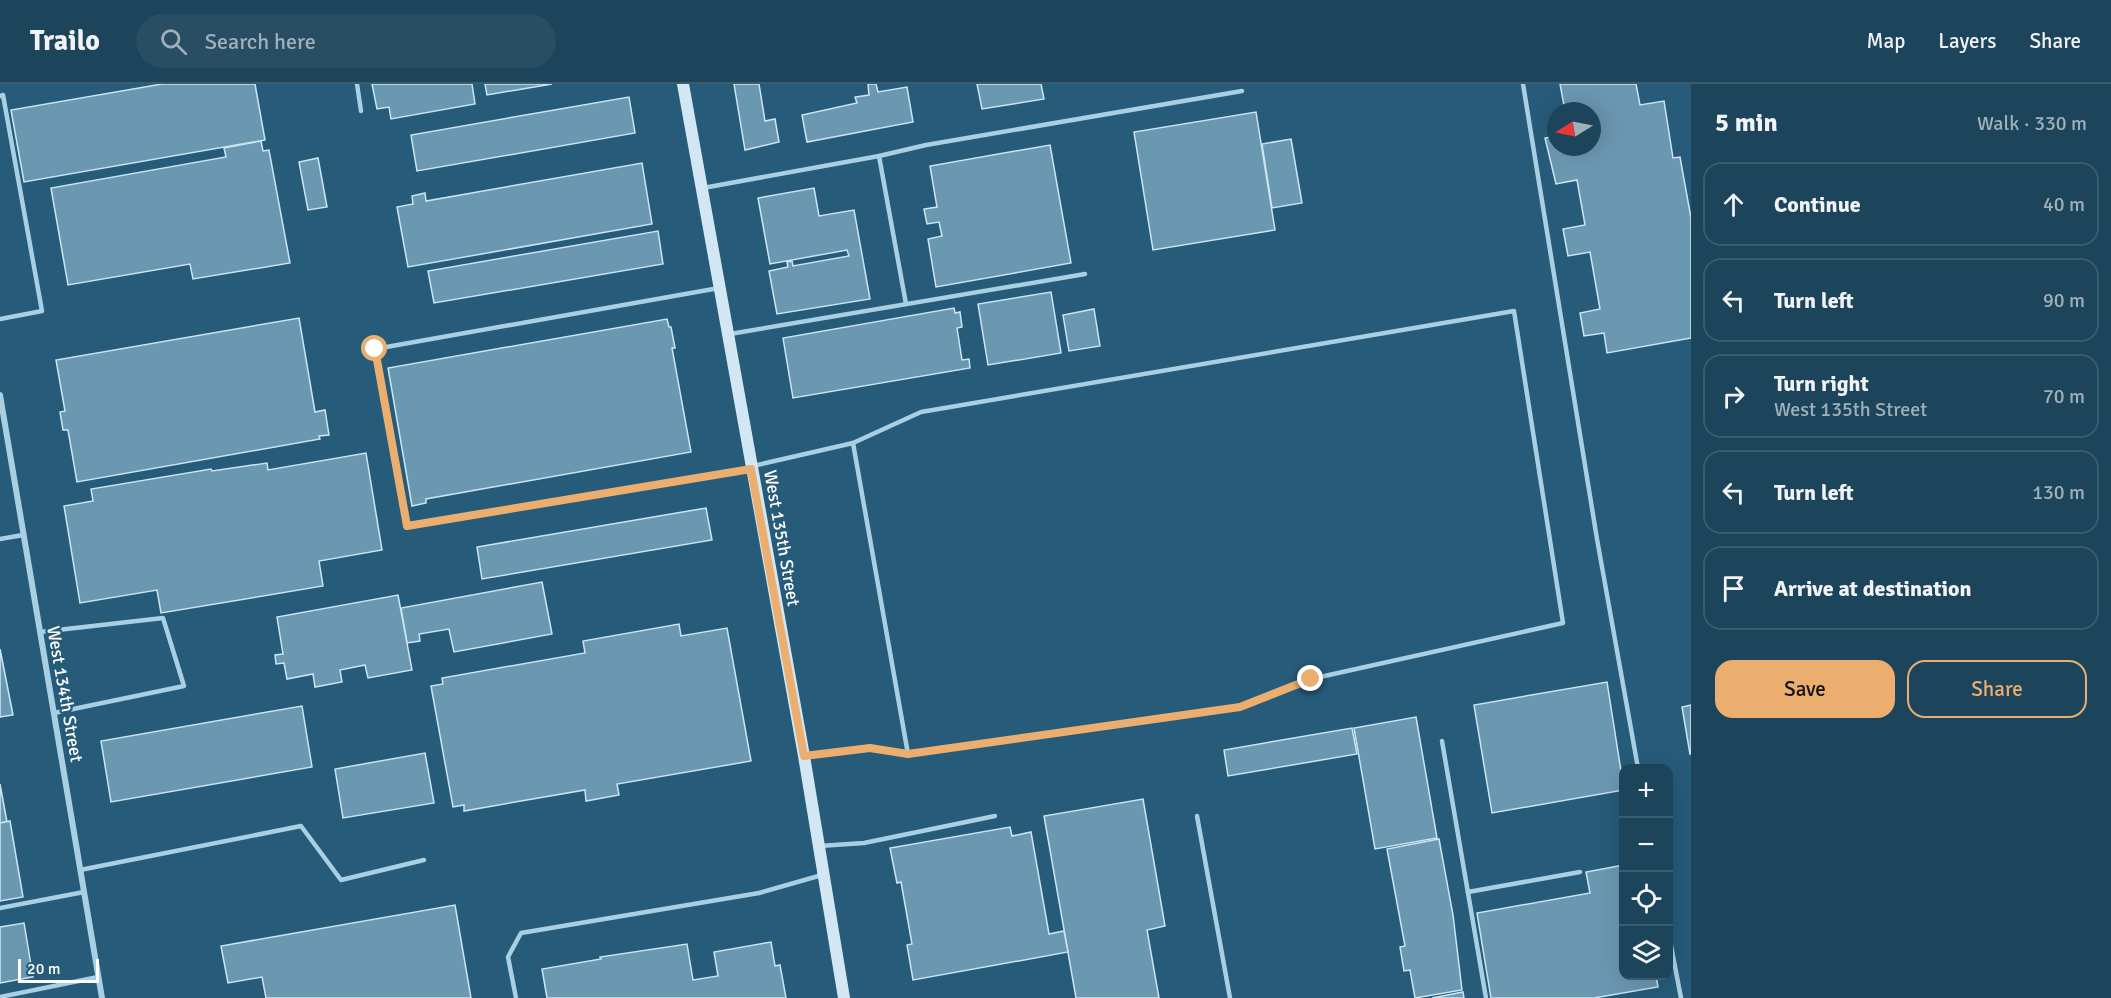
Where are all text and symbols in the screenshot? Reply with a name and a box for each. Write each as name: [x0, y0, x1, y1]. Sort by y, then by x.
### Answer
search box: [136, 14, 556, 68]
text: Trailo: [30, 24, 100, 58]
icon: search: [157, 25, 190, 58]
text: Search here: [205, 28, 316, 55]
text: Map: [1867, 28, 1905, 54]
text: Layers: [1938, 28, 1996, 54]
text: Share: [2029, 28, 2081, 54]
north arrow: [1547, 102, 1601, 156]
text: 5 min: [1715, 107, 1778, 139]
text: Walk · 330 m: [1977, 111, 2087, 136]
icon: ahead: [1717, 188, 1750, 221]
text: Continue: [1774, 191, 1861, 218]
text: 40 m: [2043, 192, 2085, 217]
icon: left: [1717, 284, 1750, 317]
text: Turn left: [1774, 287, 1854, 314]
text: 90 m: [2043, 288, 2085, 313]
route start: [361, 335, 387, 361]
text: Turn right: [1774, 370, 1869, 397]
icon: right: [1717, 380, 1750, 413]
text: 70 m: [2043, 384, 2085, 409]
text: West 135th Street: [1774, 397, 1927, 422]
street label: West 135th Street: [759, 468, 805, 608]
icon: left: [1717, 476, 1750, 509]
text: Turn left: [1774, 479, 1854, 506]
text: 130 m: [2032, 480, 2085, 505]
icon: arrive: [1717, 572, 1750, 605]
text: Arrive at destination: [1774, 575, 1971, 602]
street label: West 134th Street: [42, 624, 88, 764]
button: Save: [1715, 660, 1895, 718]
button: Share: [1907, 660, 2087, 718]
route end: [1297, 665, 1323, 691]
map controls: [1619, 764, 1673, 980]
button: +: [1619, 764, 1673, 818]
button: −: [1619, 818, 1673, 872]
button: locate: [1619, 872, 1673, 926]
button: layers: [1619, 926, 1673, 980]
scale bar: [18, 956, 99, 984]
text: 20 m: [27, 959, 61, 979]

